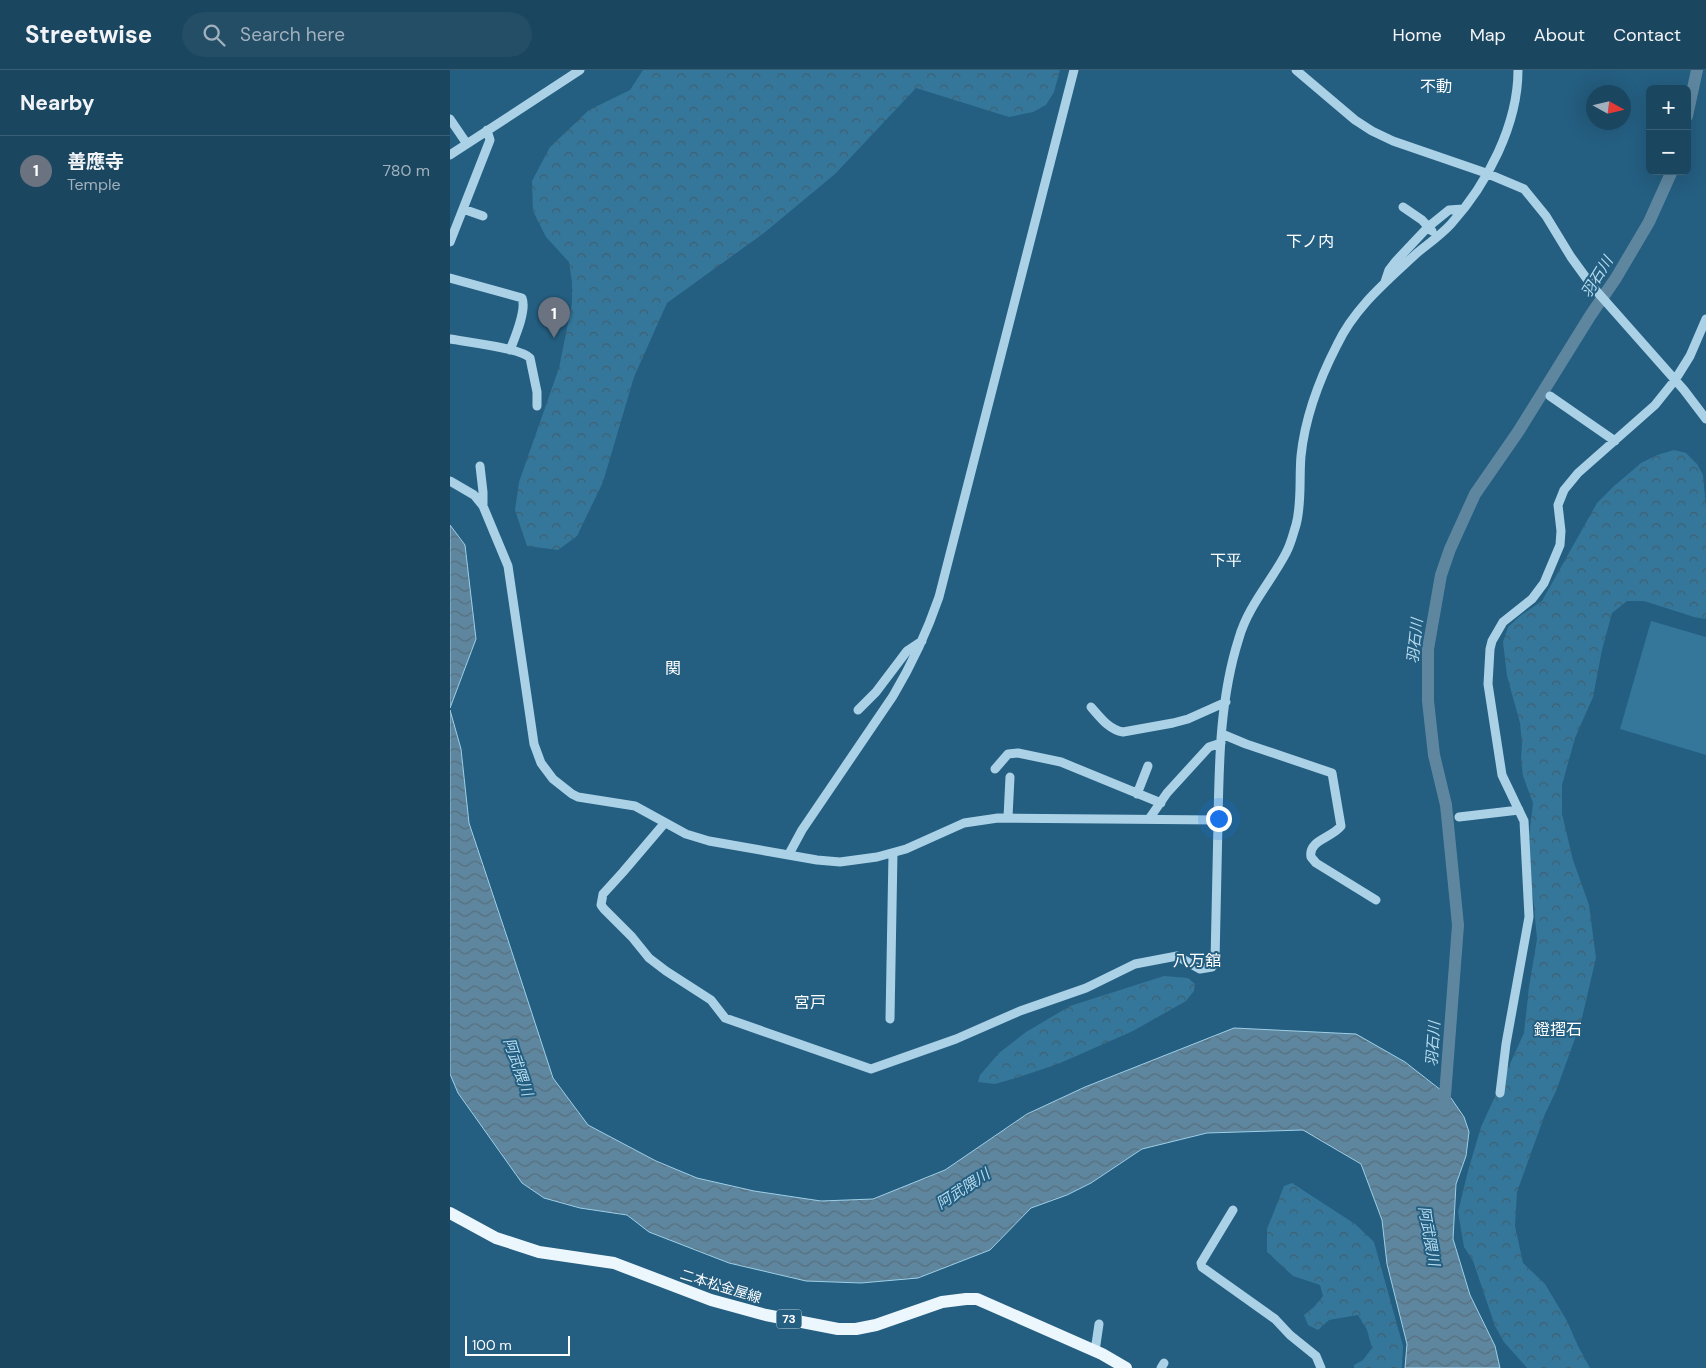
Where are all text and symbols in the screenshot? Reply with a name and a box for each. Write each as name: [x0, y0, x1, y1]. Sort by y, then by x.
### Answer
search box: [182, 12, 532, 57]
text: Streetwise: [25, 19, 152, 50]
icon: search: [200, 21, 228, 49]
text: Search here: [240, 22, 345, 47]
text: Home: [1392, 23, 1442, 47]
text: Map: [1470, 23, 1506, 47]
text: About: [1534, 23, 1585, 47]
text: Contact: [1613, 23, 1681, 47]
district label: 不動: [1420, 76, 1452, 97]
north arrow: [1586, 85, 1631, 130]
map controls: [1646, 85, 1691, 175]
button: +: [1646, 85, 1691, 130]
text: Nearby: [20, 89, 94, 117]
button: −: [1646, 130, 1691, 175]
text: 善應寺: [67, 149, 124, 174]
text: 1: [33, 160, 39, 181]
text: 780 m: [383, 160, 430, 181]
text: Temple: [67, 174, 121, 195]
district label: 下ノ内: [1286, 231, 1334, 252]
water label: 羽石川: [1577, 251, 1618, 301]
pin: 1: [538, 297, 570, 338]
district label: 下平: [1210, 550, 1242, 571]
water label: 羽石川: [1403, 616, 1428, 664]
district label: 関: [665, 658, 681, 679]
your location: [1206, 806, 1232, 832]
district label: 八万舘: [1173, 950, 1221, 971]
district label: 宮戸: [794, 992, 826, 1013]
water label: 羽石川: [1421, 1019, 1445, 1067]
district label: 鐙摺石: [1534, 1019, 1582, 1040]
water label: 阿武隈川: [499, 1035, 538, 1101]
water label: 阿武隈川: [932, 1163, 995, 1214]
water label: 阿武隈川: [1414, 1205, 1444, 1269]
street label: 二本松金屋線: [678, 1265, 764, 1307]
road number: 73: [776, 1310, 802, 1328]
scale bar: [465, 1333, 570, 1356]
text: 100 m: [472, 1336, 512, 1354]

